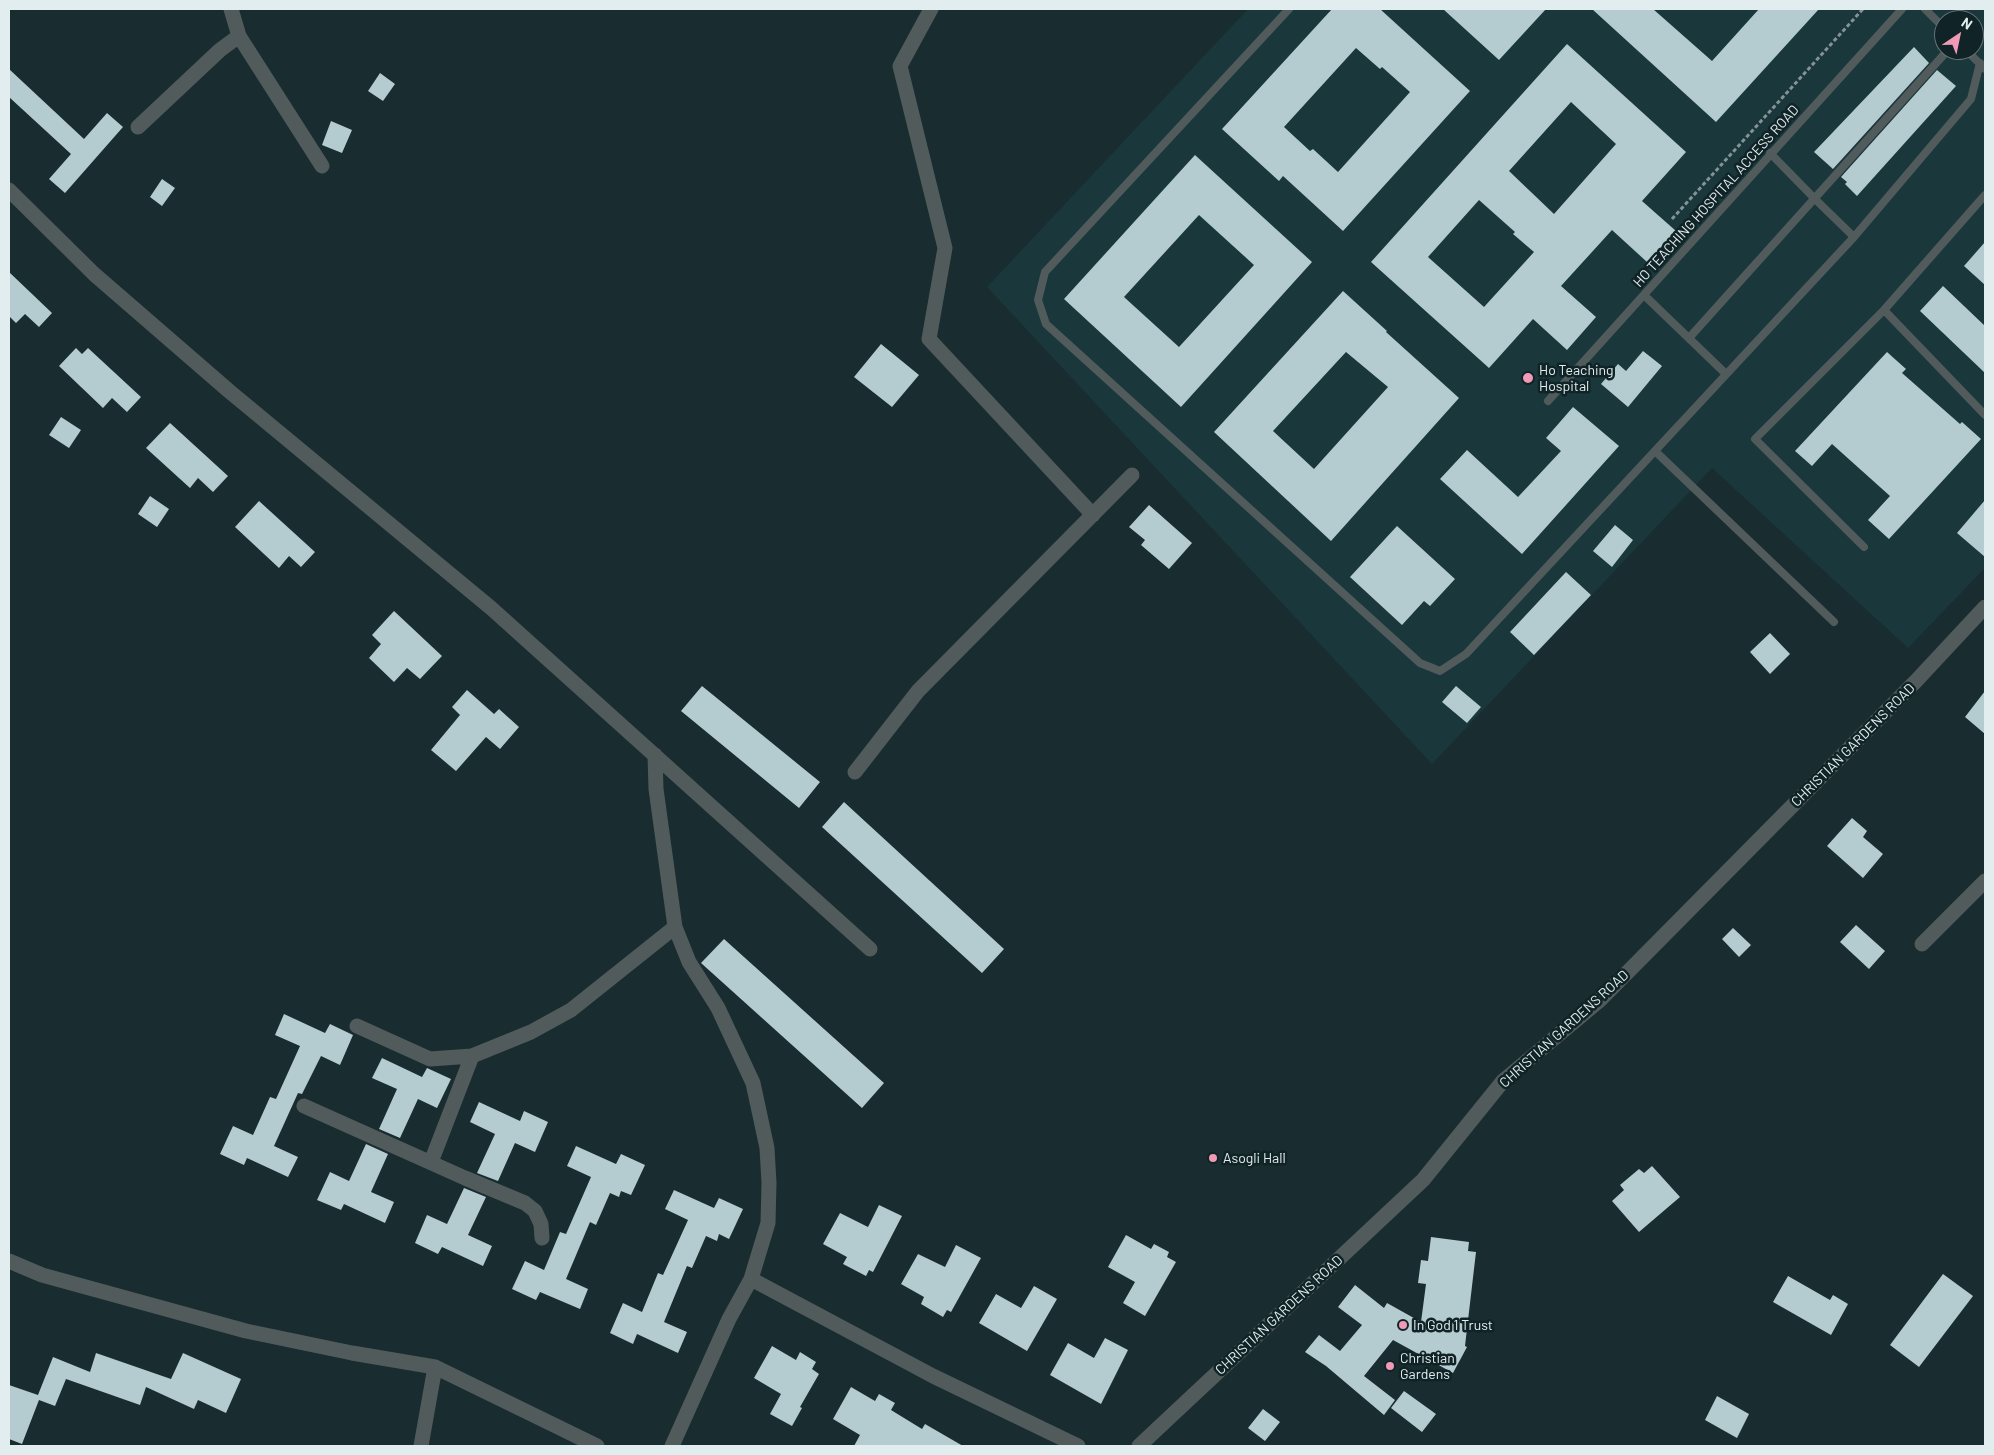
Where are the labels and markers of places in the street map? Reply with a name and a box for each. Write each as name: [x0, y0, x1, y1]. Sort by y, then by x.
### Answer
place label: Ho Teaching Hospital: [1539, 362, 1614, 394]
marker: Ho Teaching Hospital: [1521, 371, 1535, 385]
place label: Asogli Hall: [1223, 1150, 1286, 1166]
marker: Asogli Hall: [1207, 1152, 1219, 1164]
place label: In God 1 Trust: [1413, 1317, 1493, 1333]
marker: In God 1 Trust: [1397, 1319, 1409, 1331]
place label: Christian Gardens: [1400, 1350, 1455, 1382]
marker: Christian Gardens: [1384, 1360, 1396, 1372]

